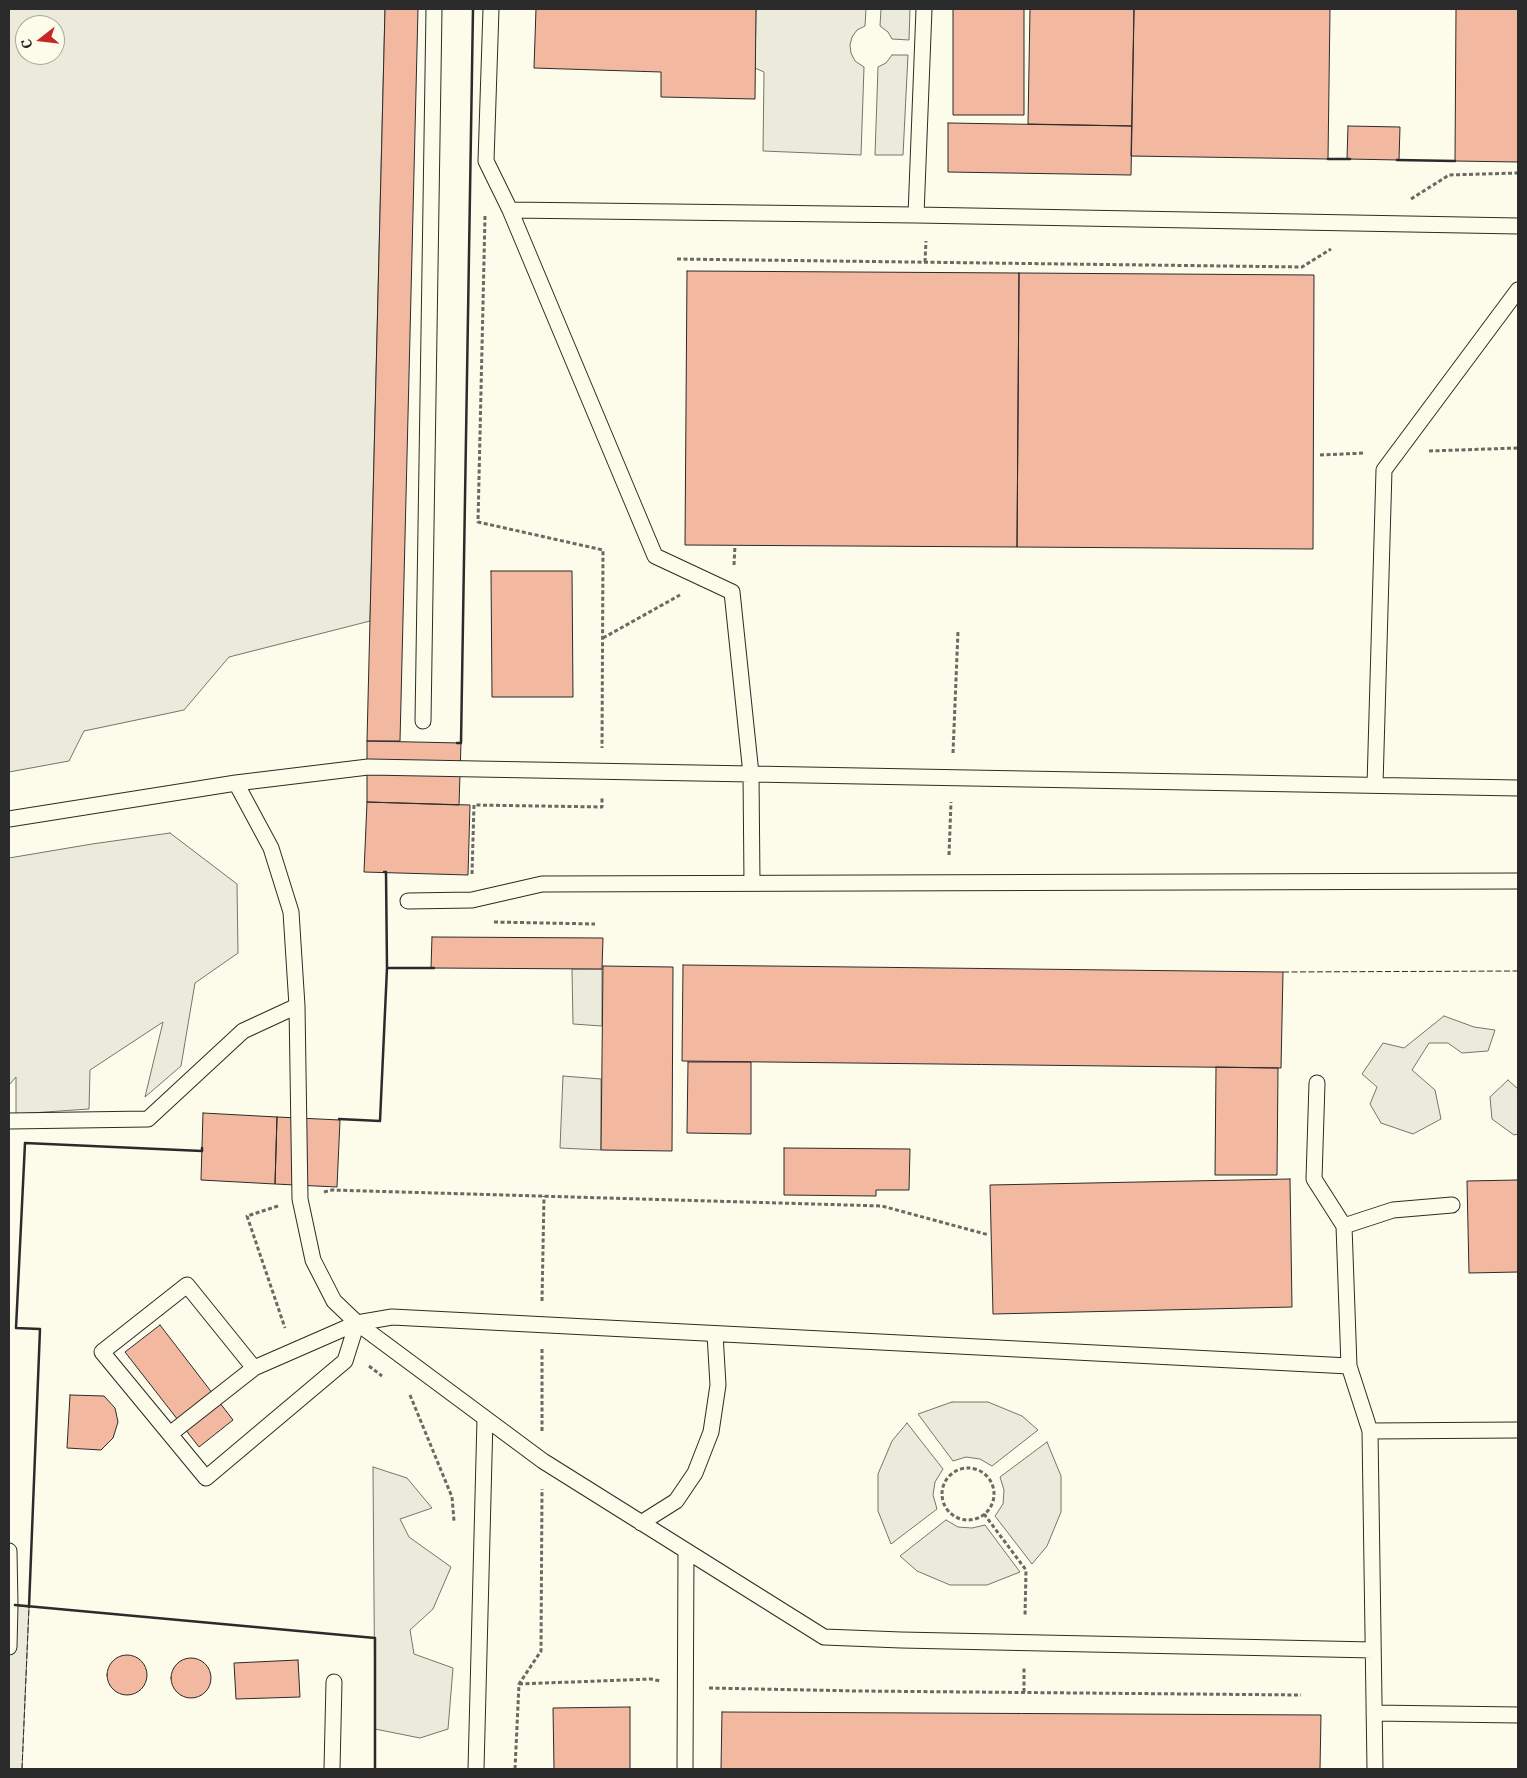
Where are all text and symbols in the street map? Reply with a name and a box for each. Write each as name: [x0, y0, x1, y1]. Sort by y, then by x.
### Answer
north arrow: [15, 15, 65, 65]
text: С: [17, 37, 36, 51]

